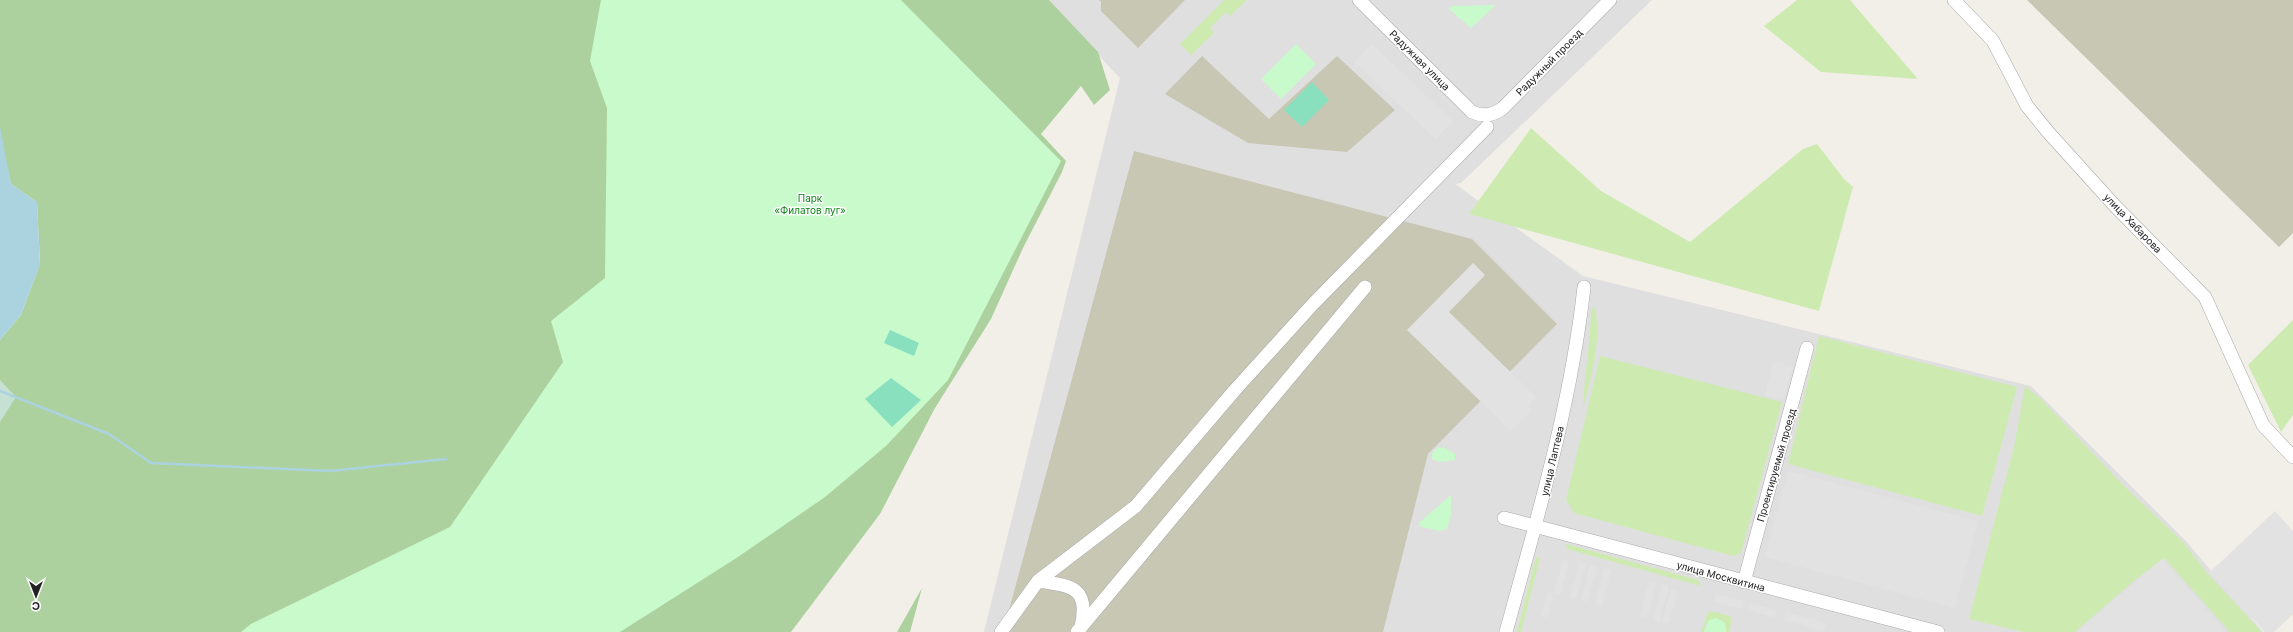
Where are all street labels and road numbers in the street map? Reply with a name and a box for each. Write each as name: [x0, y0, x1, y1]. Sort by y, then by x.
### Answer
street label: Радужный проезд: [1513, 26, 1585, 98]
street label: Радужная улица: [1387, 27, 1453, 93]
street label: улица Хабарова: [2102, 191, 2164, 255]
street label: Проектируемый проезд: [1754, 407, 1798, 523]
street label: улица Лаптева: [1538, 425, 1566, 497]
street label: улица Москвитина: [1675, 558, 1767, 594]

